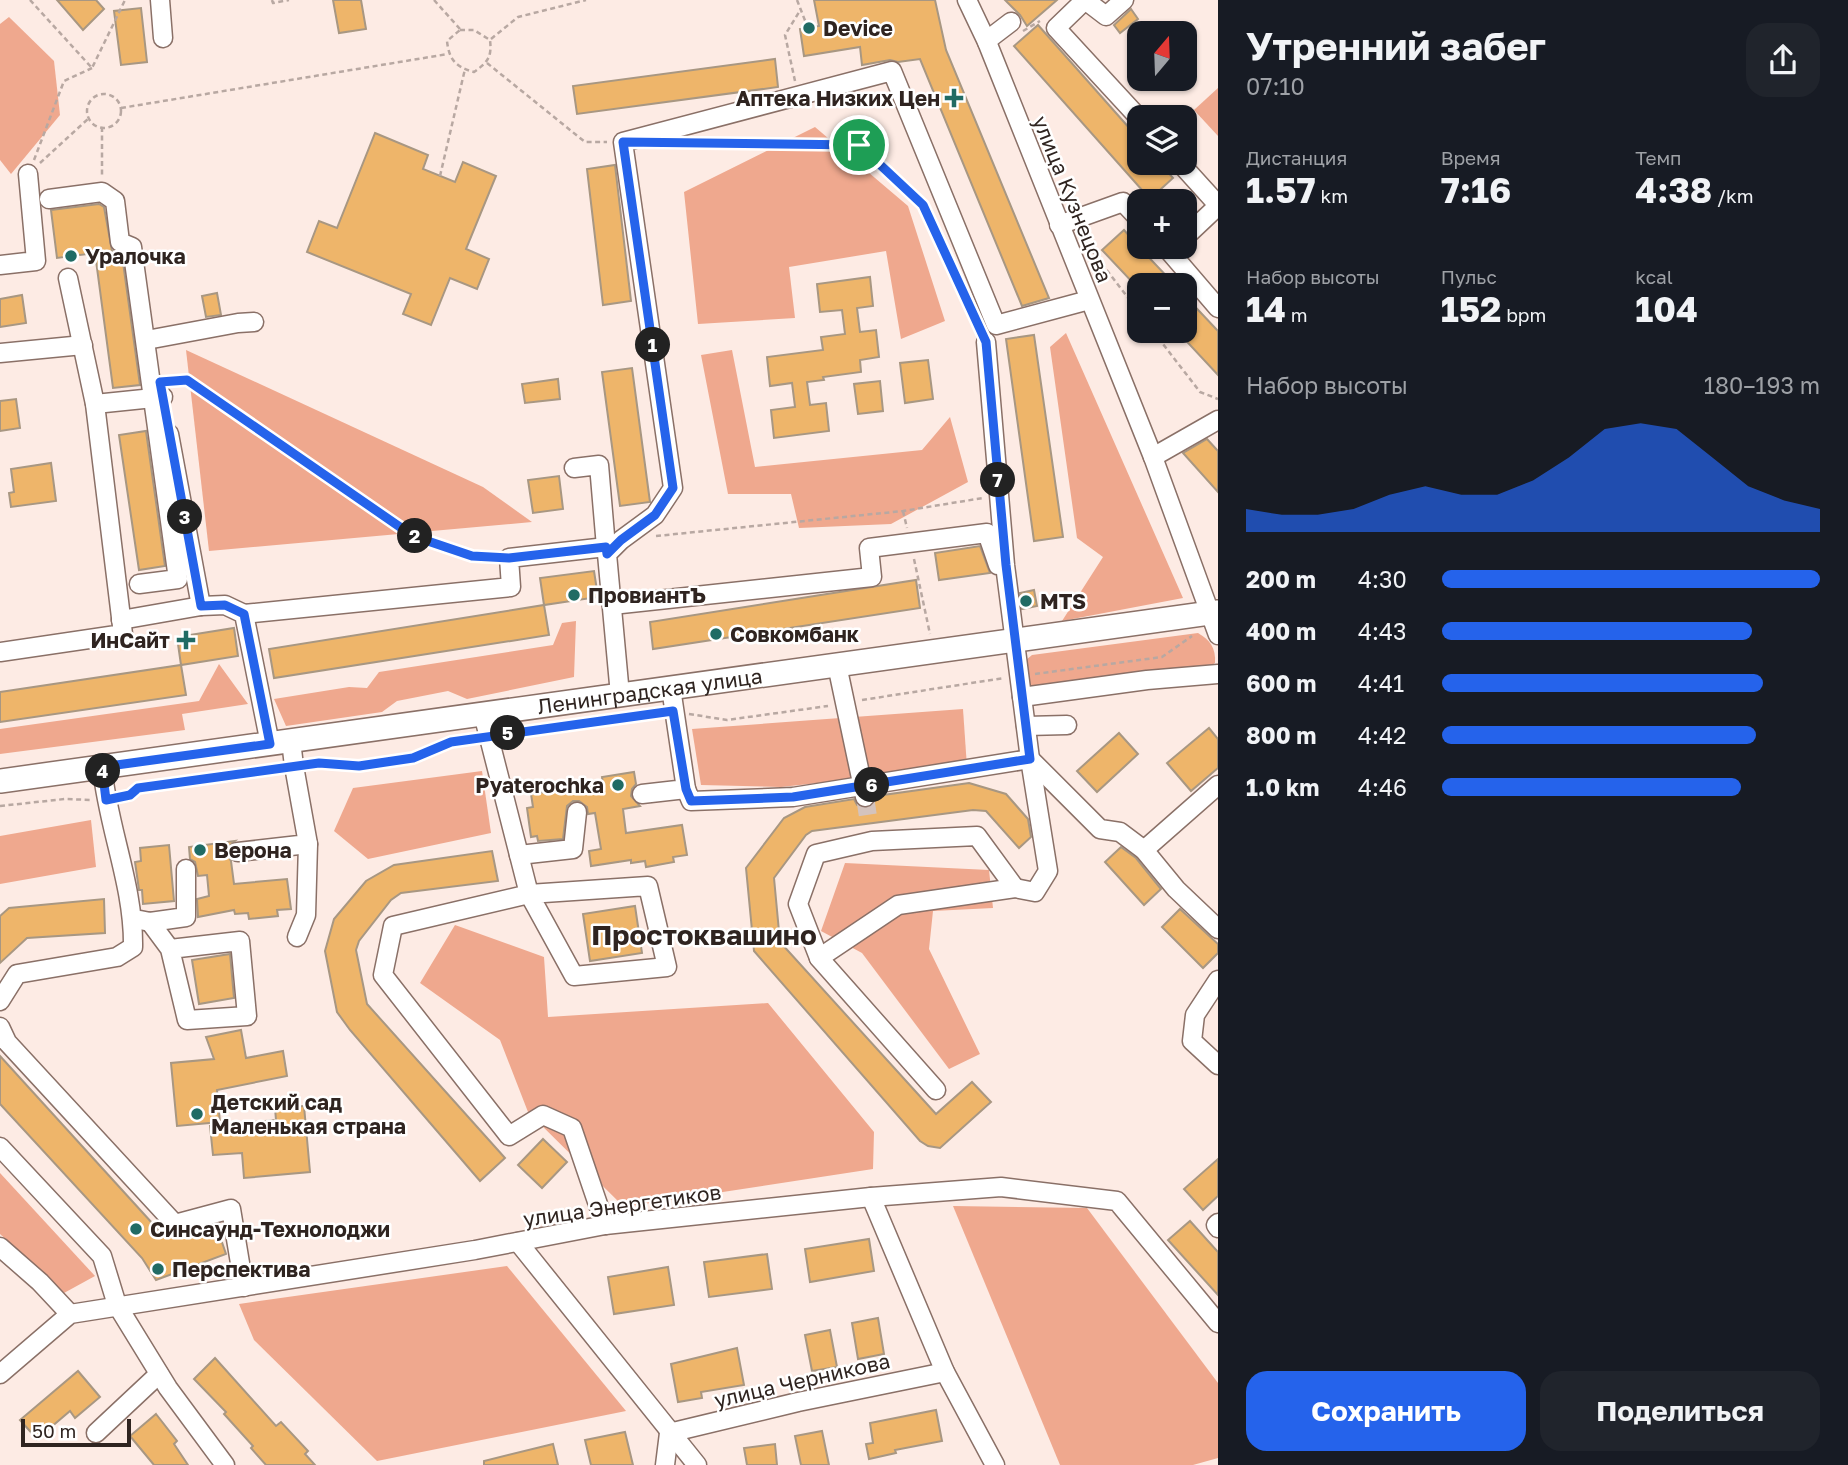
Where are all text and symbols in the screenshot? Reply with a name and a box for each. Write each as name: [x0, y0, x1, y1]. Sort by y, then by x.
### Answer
place label: Device: [823, 15, 893, 41]
marker: Device: [801, 20, 817, 36]
north arrow: [1127, 21, 1197, 91]
map controls: [1127, 21, 1197, 343]
text: Утренний забег: [1246, 23, 1546, 68]
button: share: [1746, 23, 1820, 97]
text: 07:10: [1246, 72, 1305, 100]
place label: Аптека Низких Цен: [736, 85, 940, 111]
marker: Аптека Низких Цен: [946, 90, 962, 106]
button: layers: [1127, 105, 1197, 175]
street label: улица Кузнецова: [1028, 112, 1118, 286]
pin: [829, 115, 889, 175]
icon: arrive: [840, 126, 878, 164]
text: Дистанция: [1246, 146, 1347, 169]
text: Время: [1441, 146, 1501, 169]
text: Темп: [1635, 146, 1682, 169]
text: 1.57: [1246, 169, 1316, 211]
text: 7:16: [1441, 169, 1511, 211]
text: 4:38: [1635, 169, 1712, 211]
text: km: [1316, 184, 1348, 207]
text: /km: [1712, 184, 1754, 207]
button: +: [1127, 189, 1197, 259]
place label: Уралочка: [85, 243, 186, 269]
marker: Уралочка: [63, 248, 79, 264]
text: Набор высоты: [1246, 265, 1380, 288]
text: Пульс: [1441, 265, 1497, 288]
text: kcal: [1635, 265, 1673, 288]
button: −: [1127, 273, 1197, 343]
text: 14: [1246, 288, 1286, 330]
text: 152: [1441, 288, 1501, 330]
text: 104: [1635, 288, 1698, 330]
text: m: [1286, 303, 1307, 326]
text: bpm: [1501, 303, 1546, 326]
pin: 1: [636, 328, 670, 362]
text: 1: [648, 333, 657, 356]
text: Набор высоты: [1246, 371, 1408, 399]
text: 180–193 m: [1704, 371, 1820, 399]
pin: 7: [981, 462, 1016, 498]
text: 7: [992, 468, 1003, 491]
pin: 3: [168, 500, 202, 534]
text: 3: [179, 505, 190, 528]
pin: 2: [398, 518, 432, 554]
text: 2: [409, 524, 420, 547]
text: 200 m: [1246, 565, 1316, 593]
text: 4:30: [1358, 565, 1407, 593]
place label: ПровиантЪ: [588, 582, 706, 608]
marker: ПровиантЪ: [566, 587, 582, 603]
place label: MTS: [1040, 588, 1086, 614]
marker: MTS: [1018, 593, 1034, 609]
text: 400 m: [1246, 617, 1316, 645]
text: 4:43: [1358, 617, 1406, 645]
place label: Совкомбанк: [730, 621, 859, 647]
marker: Совкомбанк: [708, 626, 724, 642]
place label: ИнСайт: [90, 627, 170, 653]
marker: ИнСайт: [176, 630, 196, 650]
street label: Ленинградская улица: [536, 662, 764, 719]
text: 600 m: [1246, 669, 1316, 697]
text: 4:41: [1358, 669, 1404, 697]
pin: 5: [490, 716, 526, 750]
text: 5: [502, 721, 513, 744]
text: 800 m: [1246, 721, 1317, 749]
text: 4:42: [1358, 721, 1406, 749]
pin: 4: [86, 754, 120, 788]
text: 4: [97, 759, 108, 782]
pin: 6: [854, 768, 890, 802]
place label: Pyaterochka: [475, 772, 604, 798]
text: 6: [865, 773, 878, 796]
text: 1.0 km: [1246, 773, 1319, 801]
text: 4:46: [1358, 773, 1407, 801]
marker: Pyaterochka: [610, 777, 626, 793]
place label: Верона: [214, 837, 292, 863]
marker: Верона: [192, 842, 208, 858]
district label: Простоквашино: [591, 918, 817, 951]
place label: Детский сад Маленькая страна: [211, 1089, 406, 1139]
marker: Детский сад Маленькая страна: [189, 1106, 205, 1122]
street label: улица Энергетиков: [521, 1178, 723, 1232]
place label: Синсаунд-Технолоджи: [150, 1216, 390, 1242]
marker: Синсаунд-Технолоджи: [128, 1221, 144, 1237]
place label: Перспектива: [172, 1256, 310, 1282]
marker: Перспектива: [150, 1261, 166, 1277]
street label: улица Черникова: [712, 1347, 892, 1413]
button: Сохранить: [1246, 1371, 1526, 1451]
button: Поделиться: [1540, 1371, 1820, 1451]
scale bar: [21, 1416, 131, 1448]
text: 50 m: [32, 1419, 76, 1442]

